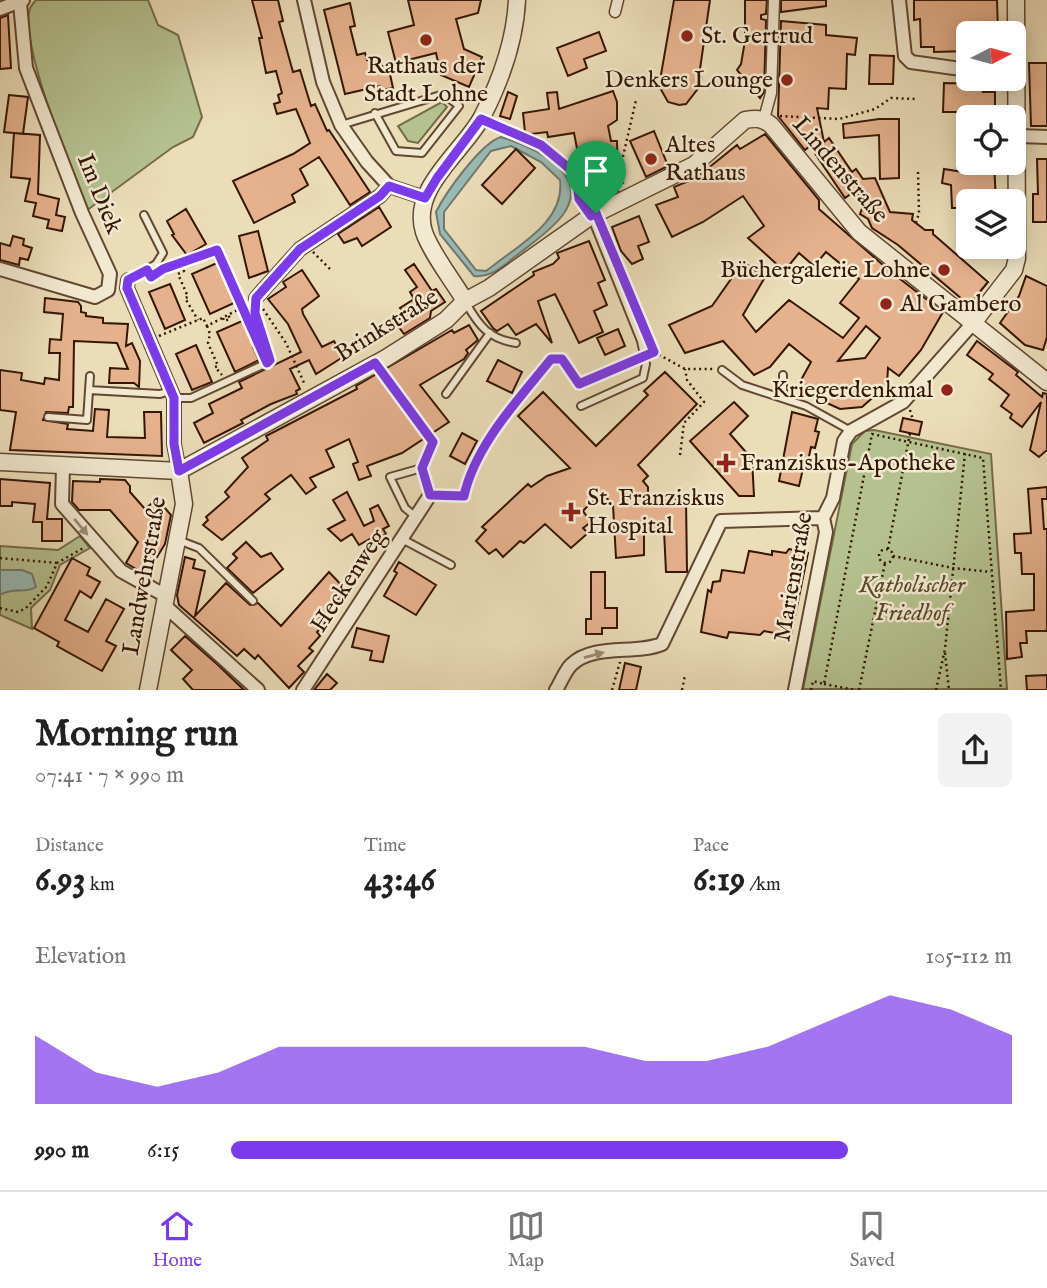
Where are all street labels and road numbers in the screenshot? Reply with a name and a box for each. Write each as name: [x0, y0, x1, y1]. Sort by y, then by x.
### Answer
street label: Lindenstraße: [785, 110, 895, 230]
street label: Im Diek: [69, 149, 129, 239]
street label: Brinkstraße: [330, 282, 444, 370]
street label: Landwehrstraße: [116, 494, 174, 658]
street label: Marienstraße: [767, 510, 821, 644]
street label: Heckenweg: [304, 522, 395, 639]

